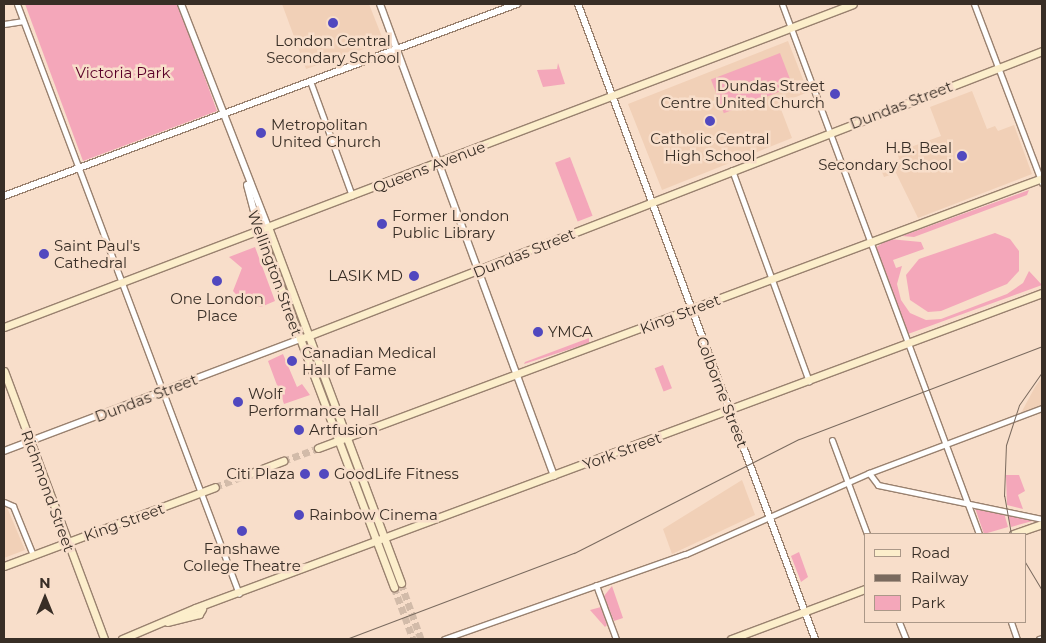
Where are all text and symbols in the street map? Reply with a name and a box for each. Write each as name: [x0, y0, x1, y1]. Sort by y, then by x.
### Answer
marker: London Central Secondary School: [327, 17, 339, 29]
place label: London Central Secondary School: [266, 31, 400, 66]
park label: Victoria Park: [76, 64, 170, 82]
place label: Dundas Street Centre United Church: [661, 76, 825, 111]
street label: Dundas Street: [847, 77, 955, 133]
marker: Dundas Street Centre United Church: [829, 88, 841, 100]
place label: Metropolitan United Church: [271, 115, 381, 150]
marker: Catholic Central High School: [704, 115, 716, 127]
marker: Metropolitan United Church: [255, 127, 267, 139]
place label: Catholic Central High School: [650, 129, 770, 164]
street label: Queens Avenue: [370, 137, 488, 197]
place label: H.B. Beal Secondary School: [818, 138, 952, 173]
marker: H.B. Beal Secondary School: [956, 150, 968, 162]
place label: Former London Public Library: [392, 206, 509, 241]
street label: Wellington Street: [244, 208, 306, 338]
marker: Former London Public Library: [376, 218, 388, 230]
street label: Dundas Street: [470, 224, 578, 282]
place label: Saint Paul's Cathedral: [54, 236, 140, 271]
marker: Saint Paul's Cathedral: [38, 248, 50, 260]
place label: LASIK MD: [328, 267, 403, 285]
marker: LASIK MD: [407, 269, 421, 283]
marker: One London Place: [211, 275, 223, 287]
place label: One London Place: [170, 289, 264, 324]
street label: King Street: [637, 290, 723, 338]
place label: YMCA: [548, 323, 593, 341]
marker: YMCA: [532, 326, 544, 338]
street label: Colborne Street: [693, 334, 751, 450]
place label: Canadian Medical Hall of Fame: [302, 343, 436, 378]
marker: Canadian Medical Hall of Fame: [286, 355, 298, 367]
street label: Dundas Street: [92, 370, 200, 426]
place label: Wolf Performance Hall: [248, 384, 379, 419]
marker: Wolf Performance Hall: [232, 396, 244, 408]
place label: Artfusion: [309, 421, 378, 439]
marker: Artfusion: [293, 424, 305, 436]
street label: Richmond Street: [18, 428, 78, 554]
street label: York Street: [580, 428, 664, 474]
place label: Citi Plaza: [226, 465, 295, 483]
place label: GoodLife Fitness: [334, 465, 459, 483]
marker: Citi Plaza: [299, 468, 311, 480]
marker: GoodLife Fitness: [318, 468, 330, 480]
street label: King Street: [81, 499, 167, 545]
place label: Rainbow Cinema: [309, 506, 438, 524]
marker: Rainbow Cinema: [293, 509, 305, 521]
marker: Fanshawe College Theatre: [236, 525, 248, 537]
legend: [864, 533, 1026, 623]
place label: Fanshawe College Theatre: [183, 539, 301, 574]
text: Road: [911, 543, 950, 562]
text: Railway: [911, 568, 968, 587]
north arrow: [20, 573, 70, 623]
text: N: [39, 574, 51, 592]
text: Park: [911, 593, 945, 612]

